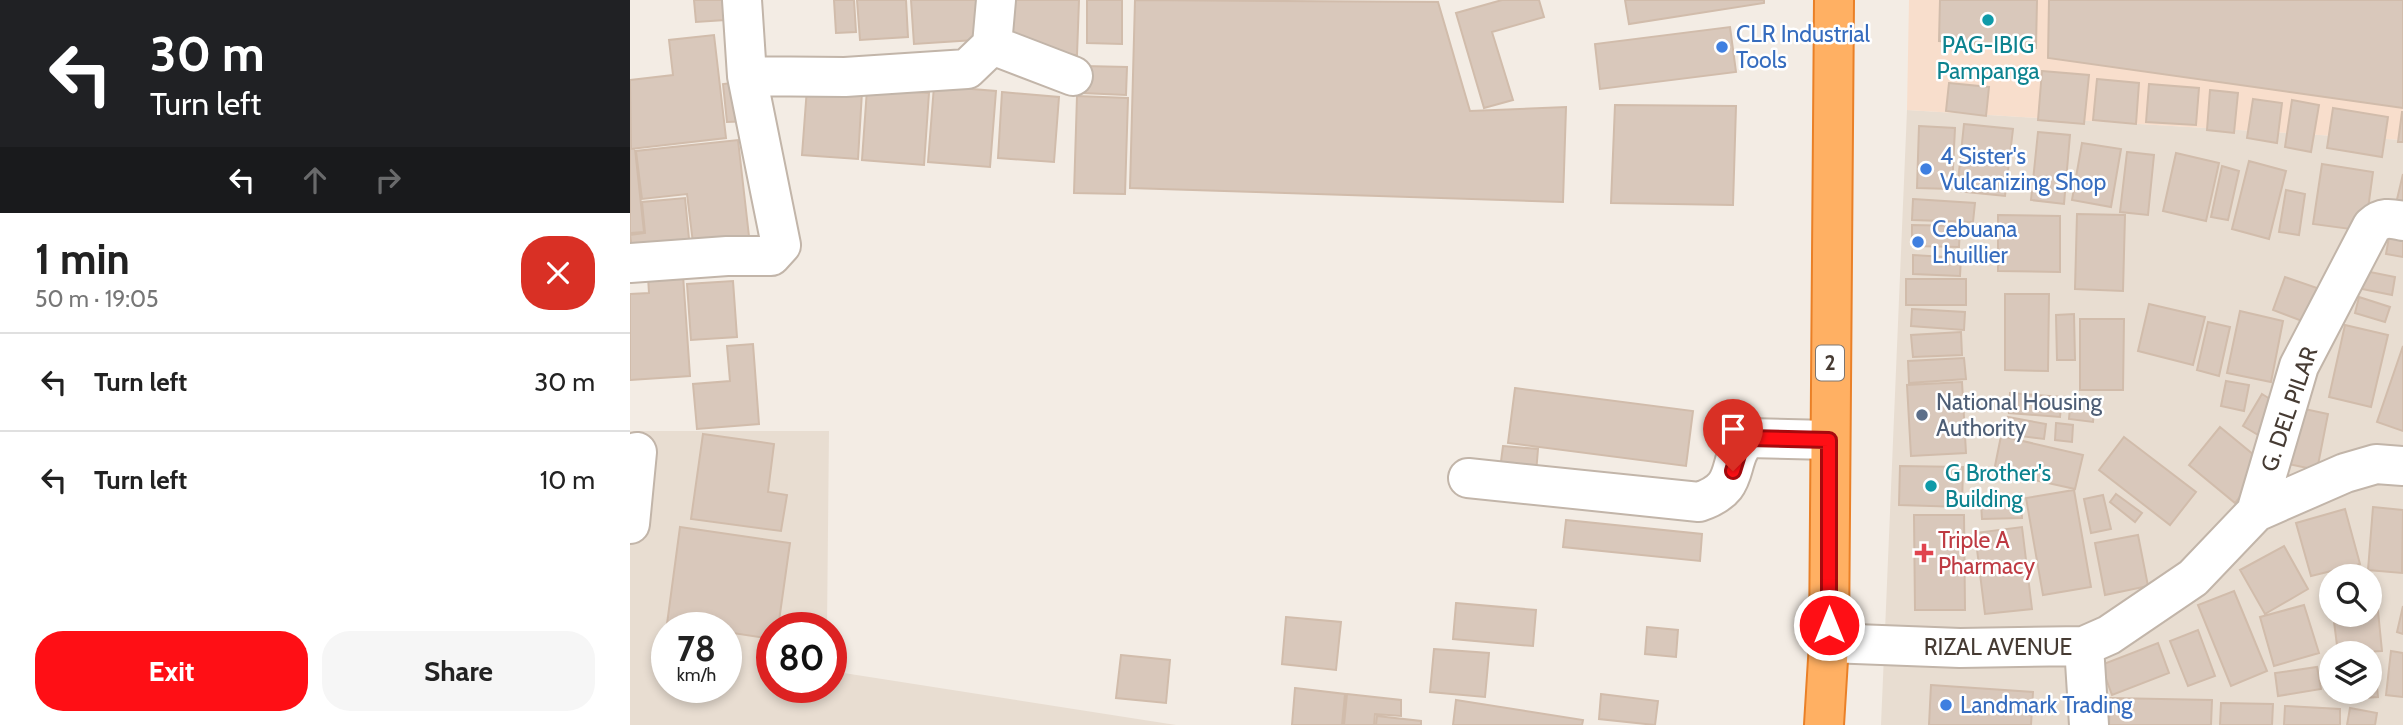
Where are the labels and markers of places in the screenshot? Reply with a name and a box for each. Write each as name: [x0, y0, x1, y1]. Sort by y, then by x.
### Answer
marker: PAG-IBIG Pampanga: [1980, 12, 1996, 28]
place label: CLR Industrial Tools: [1736, 20, 1871, 74]
place label: PAG-IBIG Pampanga: [1936, 31, 2040, 85]
marker: CLR Industrial Tools: [1714, 39, 1730, 55]
place label: 4 Sister's Vulcanizing Shop: [1940, 142, 2106, 196]
marker: 4 Sister's Vulcanizing Shop: [1918, 161, 1934, 177]
place label: Cebuana Lhuillier: [1932, 215, 2017, 269]
marker: Cebuana Lhuillier: [1910, 234, 1926, 250]
place label: National Housing Authority: [1936, 388, 2102, 442]
pin: [1703, 399, 1763, 471]
marker: National Housing Authority: [1914, 407, 1930, 423]
place label: G Brother's Building: [1945, 459, 2051, 513]
marker: G Brother's Building: [1923, 478, 1939, 494]
place label: Triple A Pharmacy: [1938, 526, 2035, 580]
marker: Triple A Pharmacy: [1916, 545, 1932, 561]
place label: Landmark Trading: [1960, 691, 2133, 719]
marker: Landmark Trading: [1938, 697, 1954, 713]

